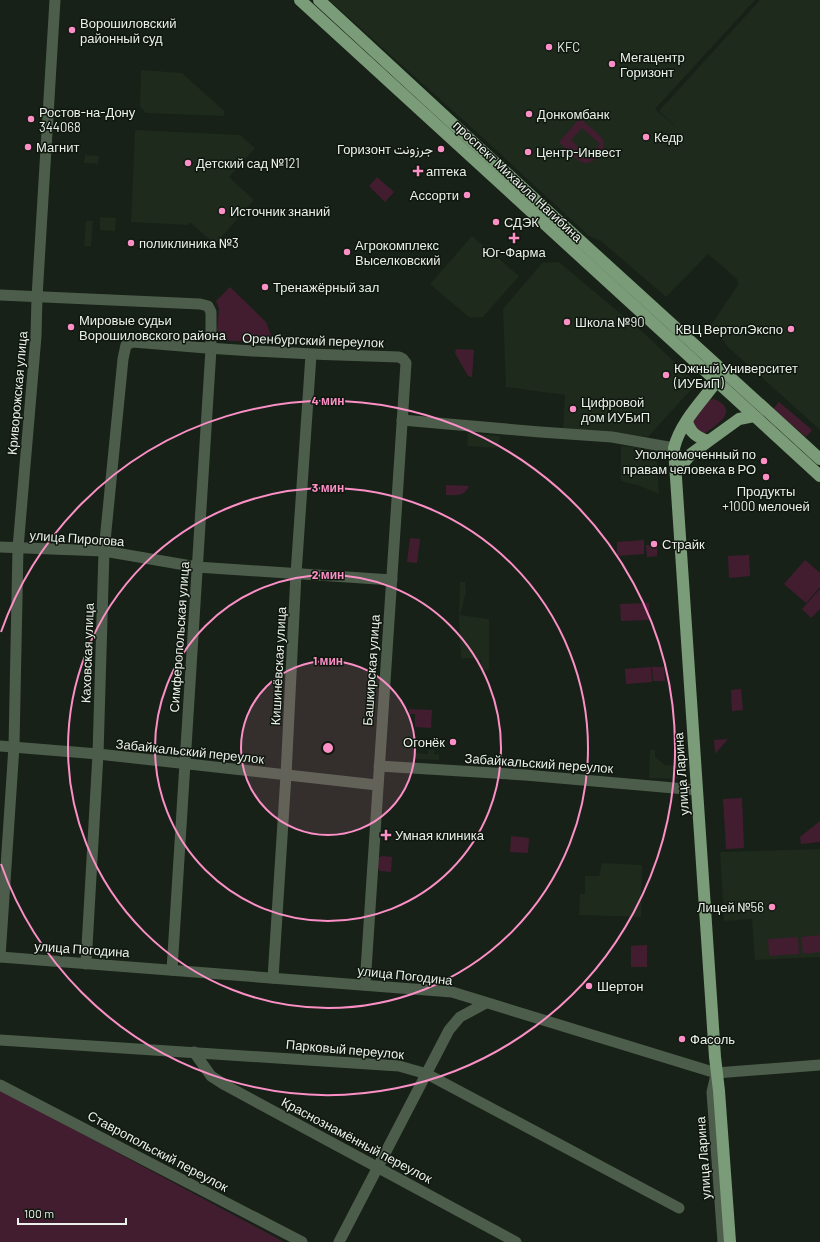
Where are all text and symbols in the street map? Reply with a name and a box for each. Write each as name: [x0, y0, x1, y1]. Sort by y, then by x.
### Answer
place label: Ворошиловский районный суд: [80, 15, 176, 46]
marker: Ворошиловский районный суд: [67, 25, 77, 35]
place label: KFC: [557, 39, 580, 55]
marker: KFC: [544, 42, 554, 52]
place label: Мегацентр Горизонт: [620, 49, 685, 80]
marker: Мегацентр Горизонт: [607, 59, 617, 69]
place label: Ростов-на-Дону 344068: [39, 104, 136, 135]
place label: Донкомбанк: [537, 106, 610, 122]
marker: Донкомбанк: [524, 109, 534, 119]
marker: Ростов-на-Дону 344068: [26, 114, 36, 124]
street label: проспект Михаила Нагибина: [450, 117, 586, 246]
place label: Кедр: [654, 129, 683, 145]
marker: Кедр: [641, 132, 651, 142]
place label: Магнит: [36, 139, 79, 155]
place label: Горизонт جرزونت: [337, 141, 433, 158]
marker: Магнит: [23, 142, 33, 152]
marker: Горизонт جرزونت: [436, 144, 446, 154]
place label: Центр-Инвест: [536, 144, 621, 160]
marker: Центр-Инвест: [523, 147, 533, 157]
place label: Детский сад №121: [196, 155, 300, 171]
marker: Детский сад №121: [183, 158, 193, 168]
place label: аптека: [426, 163, 467, 179]
marker: аптека: [413, 166, 423, 176]
place label: Ассорти: [410, 187, 459, 203]
marker: Ассорти: [462, 190, 472, 200]
place label: Источник знаний: [230, 203, 330, 219]
marker: Источник знаний: [217, 206, 227, 216]
place label: СДЭК: [504, 214, 539, 230]
marker: СДЭК: [491, 217, 501, 227]
marker: Юг-Фарма: [509, 233, 519, 243]
place label: поликлиника №3: [139, 235, 239, 251]
place label: Агрокомплекс Выселковский: [355, 237, 440, 268]
marker: поликлиника №3: [126, 238, 136, 248]
place label: Юг-Фарма: [482, 244, 547, 260]
marker: Агрокомплекс Выселковский: [342, 247, 352, 257]
place label: Тренажёрный зал: [273, 279, 379, 295]
marker: Тренажёрный зал: [260, 282, 270, 292]
place label: Мировые судьи Ворошиловского района: [79, 312, 227, 343]
place label: Школа №90: [575, 314, 645, 330]
marker: Школа №90: [562, 317, 572, 327]
place label: КВЦ ВертолЭкспо: [675, 321, 783, 337]
marker: Мировые судьи Ворошиловского района: [66, 322, 76, 332]
marker: КВЦ ВертолЭкспо: [786, 324, 796, 334]
street label: Криворожская улица: [4, 330, 30, 456]
street label: Оренбургский переулок: [242, 330, 384, 350]
place label: Южный Университет (ИУБиП): [673, 360, 798, 391]
marker: Южный Университет (ИУБиП): [661, 370, 671, 380]
text: 4 мин: [311, 393, 345, 407]
place label: Цифровой дом ИУБиП: [581, 394, 650, 425]
marker: Цифровой дом ИУБиП: [568, 404, 578, 414]
place label: Уполномоченный по правам человека в РО: [623, 446, 756, 477]
marker: Уполномоченный по правам человека в РО: [759, 456, 769, 466]
marker: Продукты +1000 мелочей: [761, 472, 771, 482]
text: 3 мин: [312, 480, 344, 494]
place label: Продукты +1000 мелочей: [722, 483, 810, 514]
street label: улица Пирогова: [29, 527, 126, 549]
place label: Страйк: [662, 536, 705, 552]
marker: Страйк: [649, 539, 659, 549]
street label: Симферопольская улица: [166, 560, 192, 713]
text: 2 мин: [312, 567, 344, 581]
street label: Каховская улица: [77, 602, 97, 703]
street label: Кишинёвская улица: [267, 606, 289, 726]
street label: Башкирская улица: [359, 613, 383, 726]
text: 1 мин: [313, 653, 343, 667]
street label: улица Ларина: [670, 731, 692, 816]
place label: Огонёк: [403, 734, 445, 750]
street label: Забайкальский переулок: [115, 735, 265, 767]
marker: Огонёк: [448, 737, 458, 747]
centre of rings: [321, 741, 335, 755]
street label: Забайкальский переулок: [464, 750, 614, 776]
place label: Умная клиника: [395, 827, 485, 843]
marker: Умная клиника: [380, 829, 392, 841]
place label: Лицей №56: [697, 899, 764, 915]
marker: Лицей №56: [767, 902, 777, 912]
street label: улица Погодина: [34, 938, 131, 960]
street label: улица Погодина: [357, 962, 454, 988]
place label: Шертон: [597, 978, 643, 994]
marker: Шертон: [584, 981, 594, 991]
place label: Фасоль: [690, 1031, 735, 1047]
marker: Фасоль: [677, 1034, 687, 1044]
street label: Парковый переулок: [285, 1036, 405, 1062]
street label: Краснознамённый переулок: [279, 1093, 435, 1187]
street label: Ставропольский переулок: [85, 1107, 231, 1195]
street label: улица Ларина: [692, 1115, 714, 1200]
scale bar: [18, 1200, 126, 1226]
text: 100 m: [24, 1206, 54, 1220]

